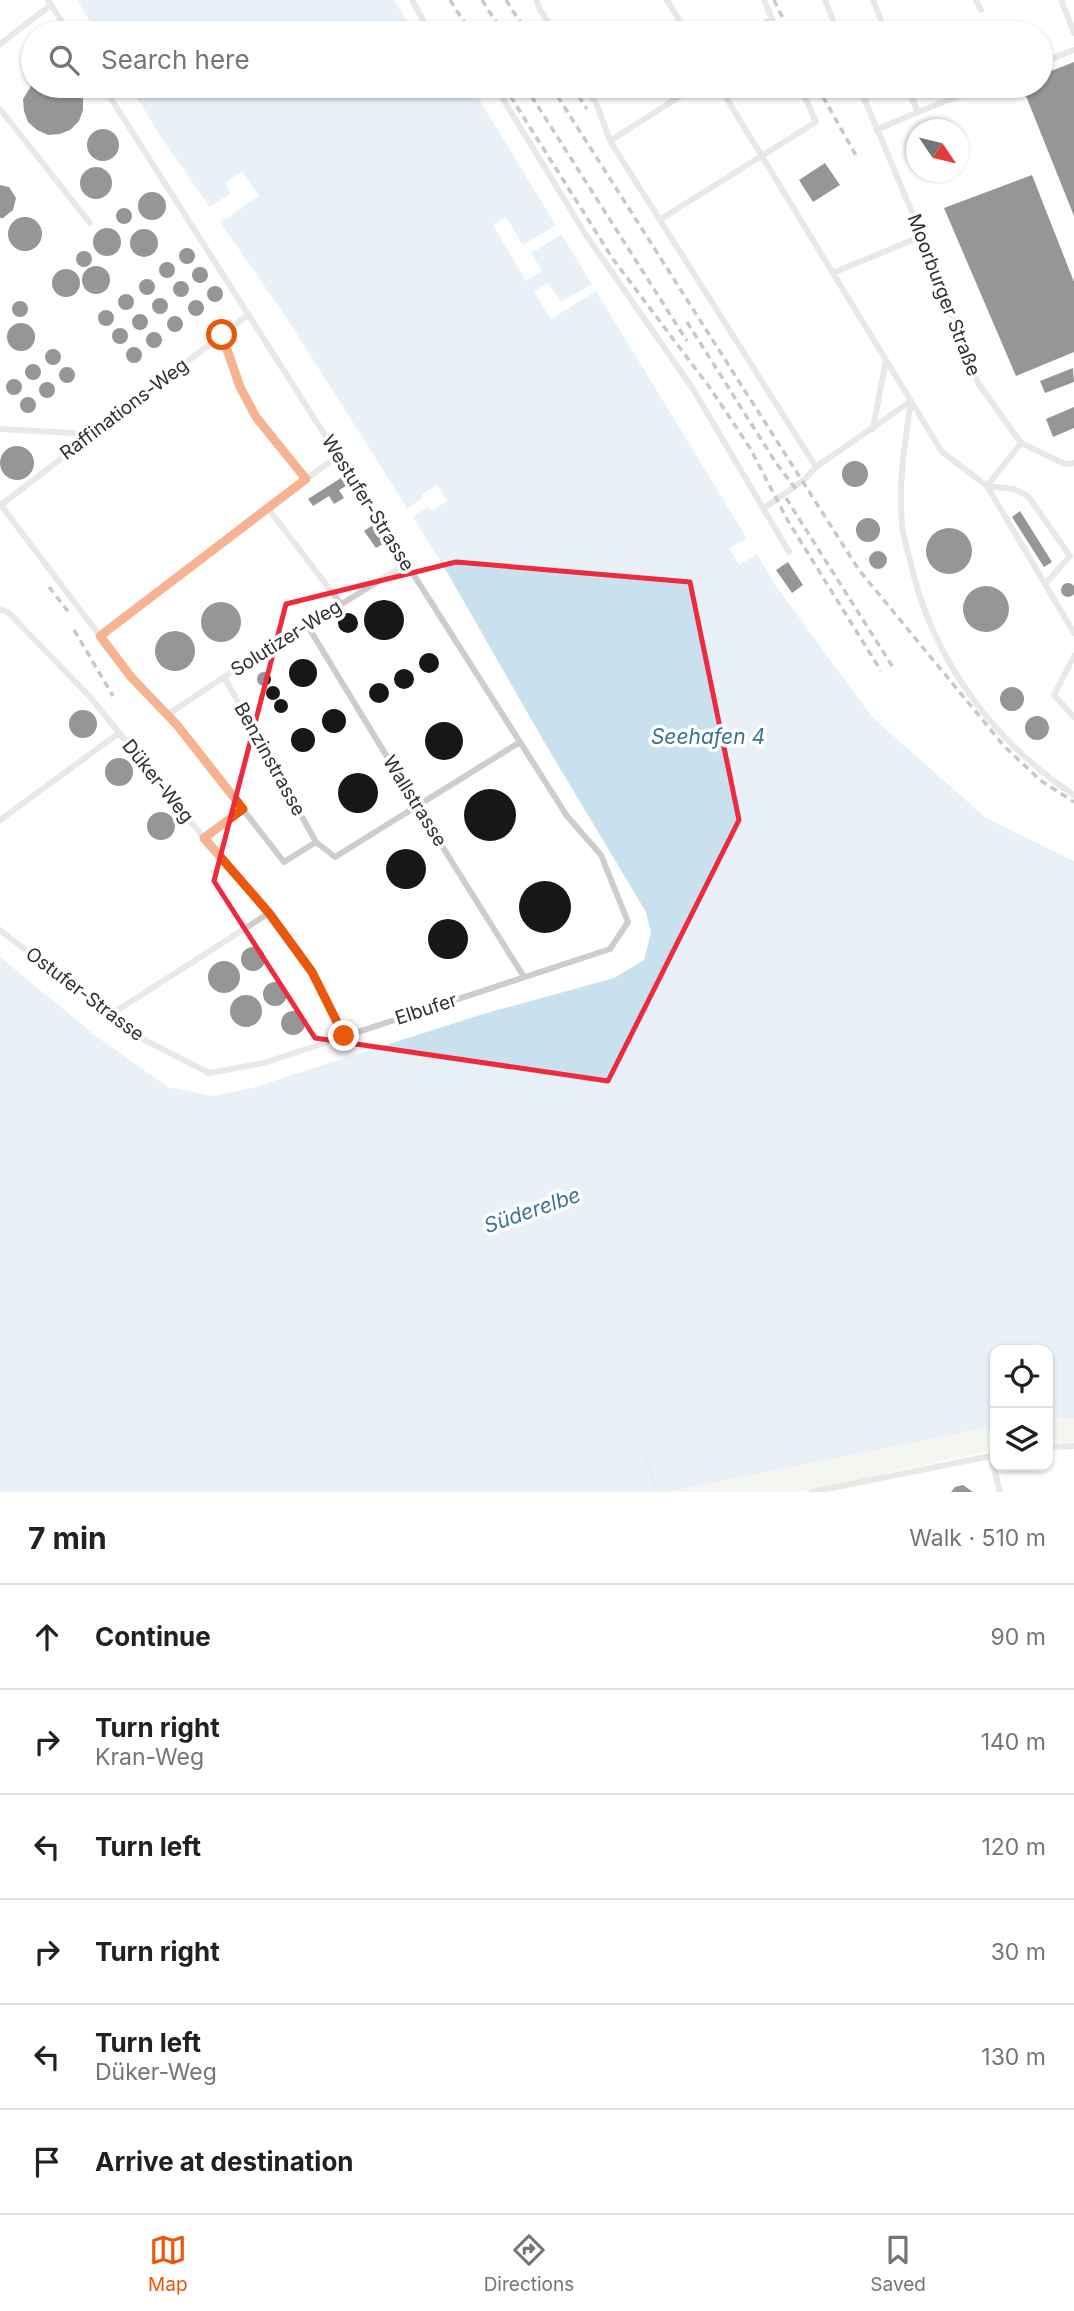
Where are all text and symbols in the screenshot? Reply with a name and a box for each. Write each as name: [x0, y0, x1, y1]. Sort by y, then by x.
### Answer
search box: [21, 21, 1053, 98]
icon: search: [45, 41, 83, 79]
text: Search here: [101, 44, 250, 75]
north arrow: [906, 119, 969, 182]
street label: Moorburger Straße: [903, 211, 985, 379]
route start: [206, 319, 237, 350]
street label: Raffinations-Weg: [55, 353, 193, 465]
street label: Westufer-Strasse: [317, 431, 419, 575]
street label: Solutizer-Weg: [226, 595, 346, 681]
street label: Benzinstrasse: [229, 698, 311, 820]
water label: Seehafen 4: [651, 724, 765, 749]
street label: Düker-Weg: [117, 735, 199, 827]
street label: Wallstrasse: [378, 751, 452, 851]
street label: Ostufer-Strasse: [21, 942, 149, 1046]
street label: Elbufer: [392, 988, 460, 1030]
route end: [328, 1020, 359, 1051]
water label: Süderelbe: [480, 1182, 584, 1238]
map controls: [990, 1345, 1053, 1471]
button: locate: [990, 1345, 1053, 1408]
button: layers: [990, 1408, 1053, 1471]
text: 7 min: [28, 1520, 107, 1556]
text: Walk · 510 m: [909, 1524, 1046, 1552]
icon: ahead: [28, 1618, 66, 1656]
text: Continue: [95, 1621, 211, 1652]
text: 90 m: [991, 1623, 1046, 1651]
text: Turn right: [95, 1712, 220, 1743]
icon: right: [28, 1723, 66, 1761]
text: 140 m: [981, 1728, 1046, 1756]
text: Kran-Weg: [95, 1743, 204, 1771]
icon: left: [28, 1828, 66, 1866]
text: Turn left: [95, 1831, 201, 1862]
text: 120 m: [981, 1833, 1046, 1861]
icon: right: [28, 1933, 66, 1971]
text: Turn right: [95, 1936, 220, 1967]
text: 30 m: [991, 1938, 1046, 1966]
text: Turn left: [95, 2027, 201, 2058]
icon: left: [28, 2038, 66, 2076]
text: 130 m: [981, 2043, 1046, 2071]
text: Düker-Weg: [95, 2058, 217, 2086]
icon: arrive: [28, 2143, 66, 2181]
text: Arrive at destination: [95, 2146, 354, 2177]
tab: Map: [148, 2231, 188, 2296]
tab: Directions: [484, 2231, 574, 2296]
tab: Saved: [870, 2231, 926, 2296]

